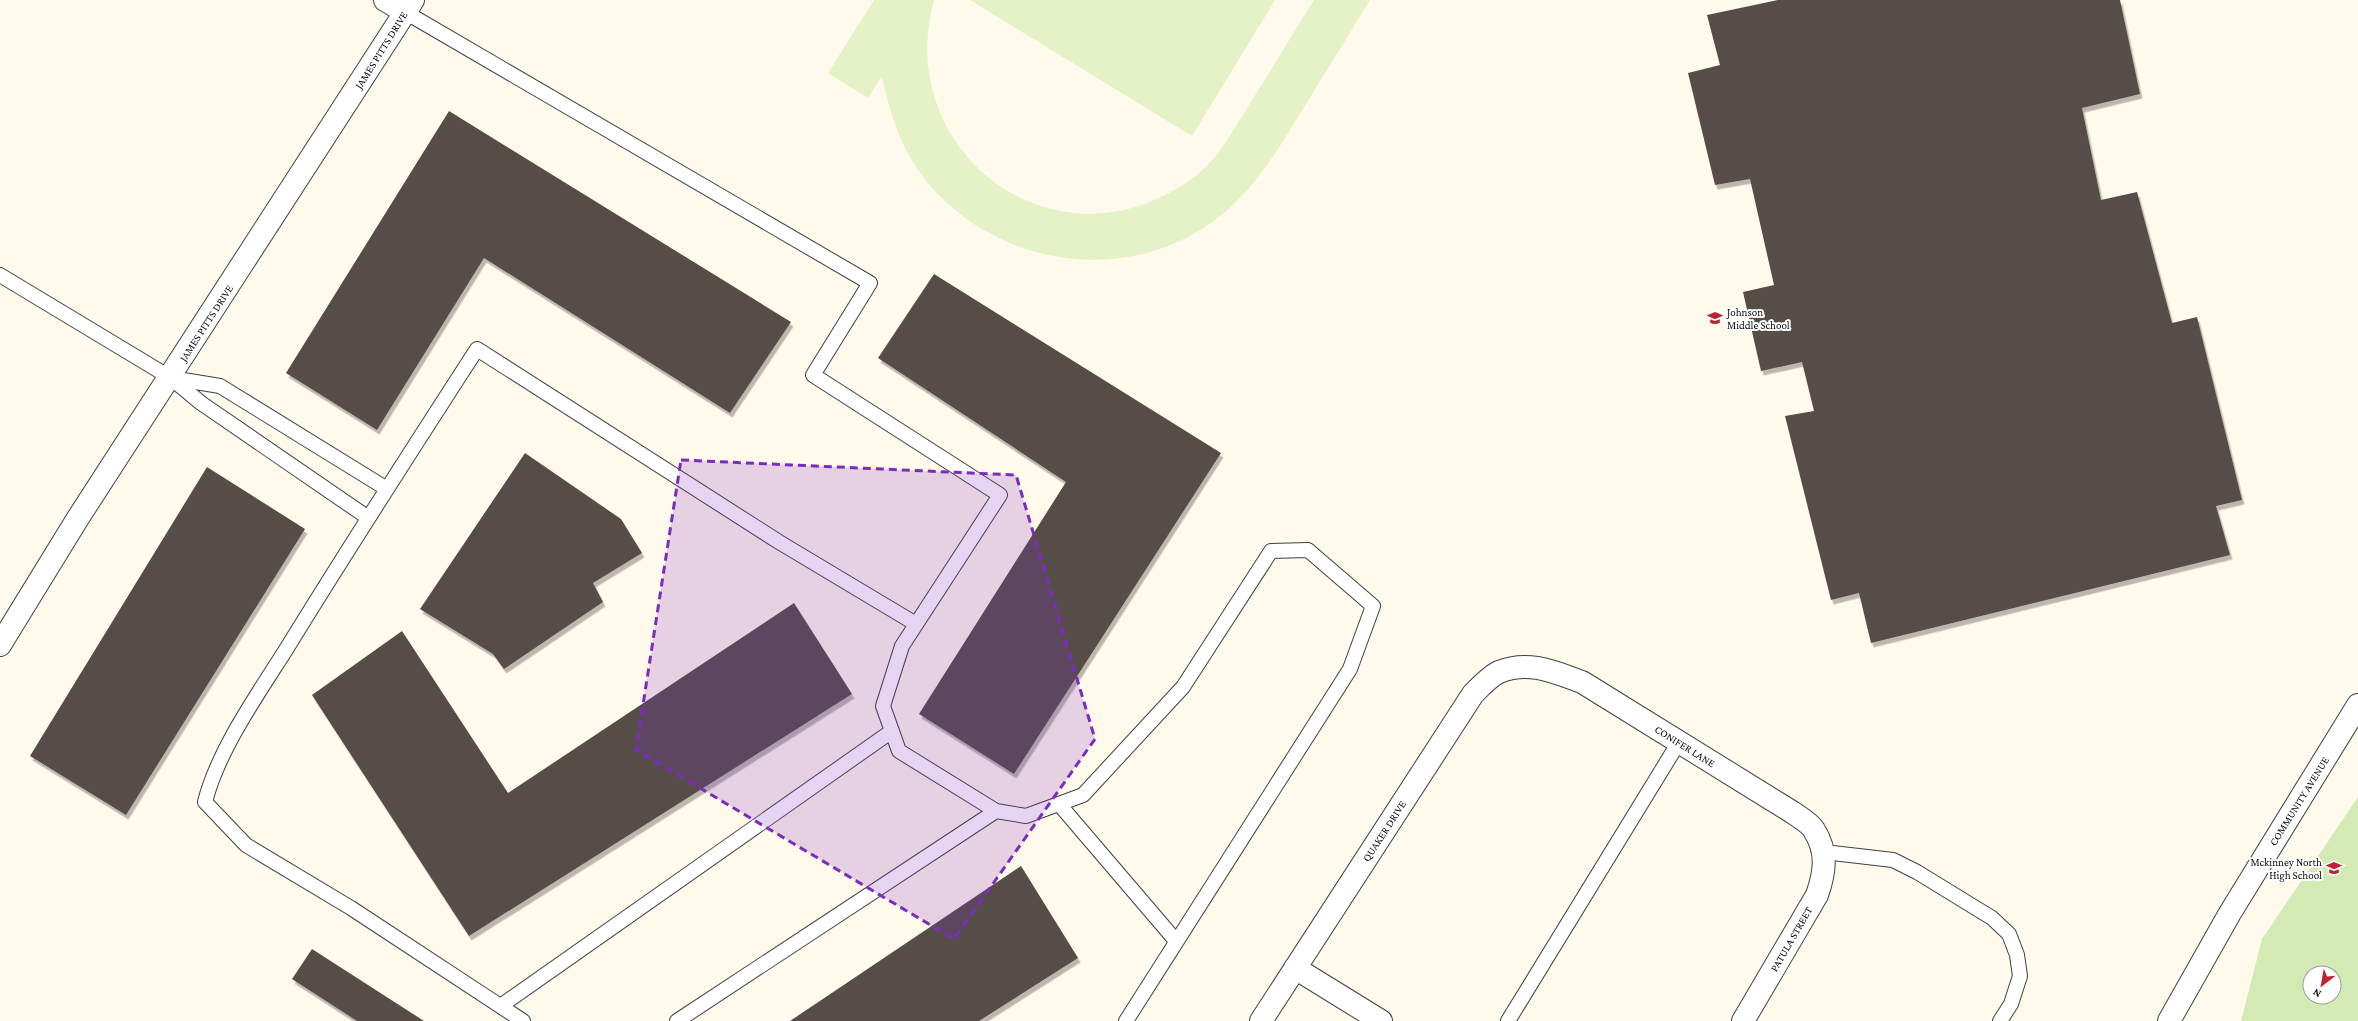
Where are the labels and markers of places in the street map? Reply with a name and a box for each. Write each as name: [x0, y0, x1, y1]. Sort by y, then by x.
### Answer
place label: Johnson Middle School: [1726, 306, 1790, 331]
school or university icon: Johnson Middle School: [1706, 309, 1724, 327]
place label: Mckinney North High School: [2250, 856, 2322, 882]
school or university icon: Mckinney North High School: [2325, 859, 2343, 877]

